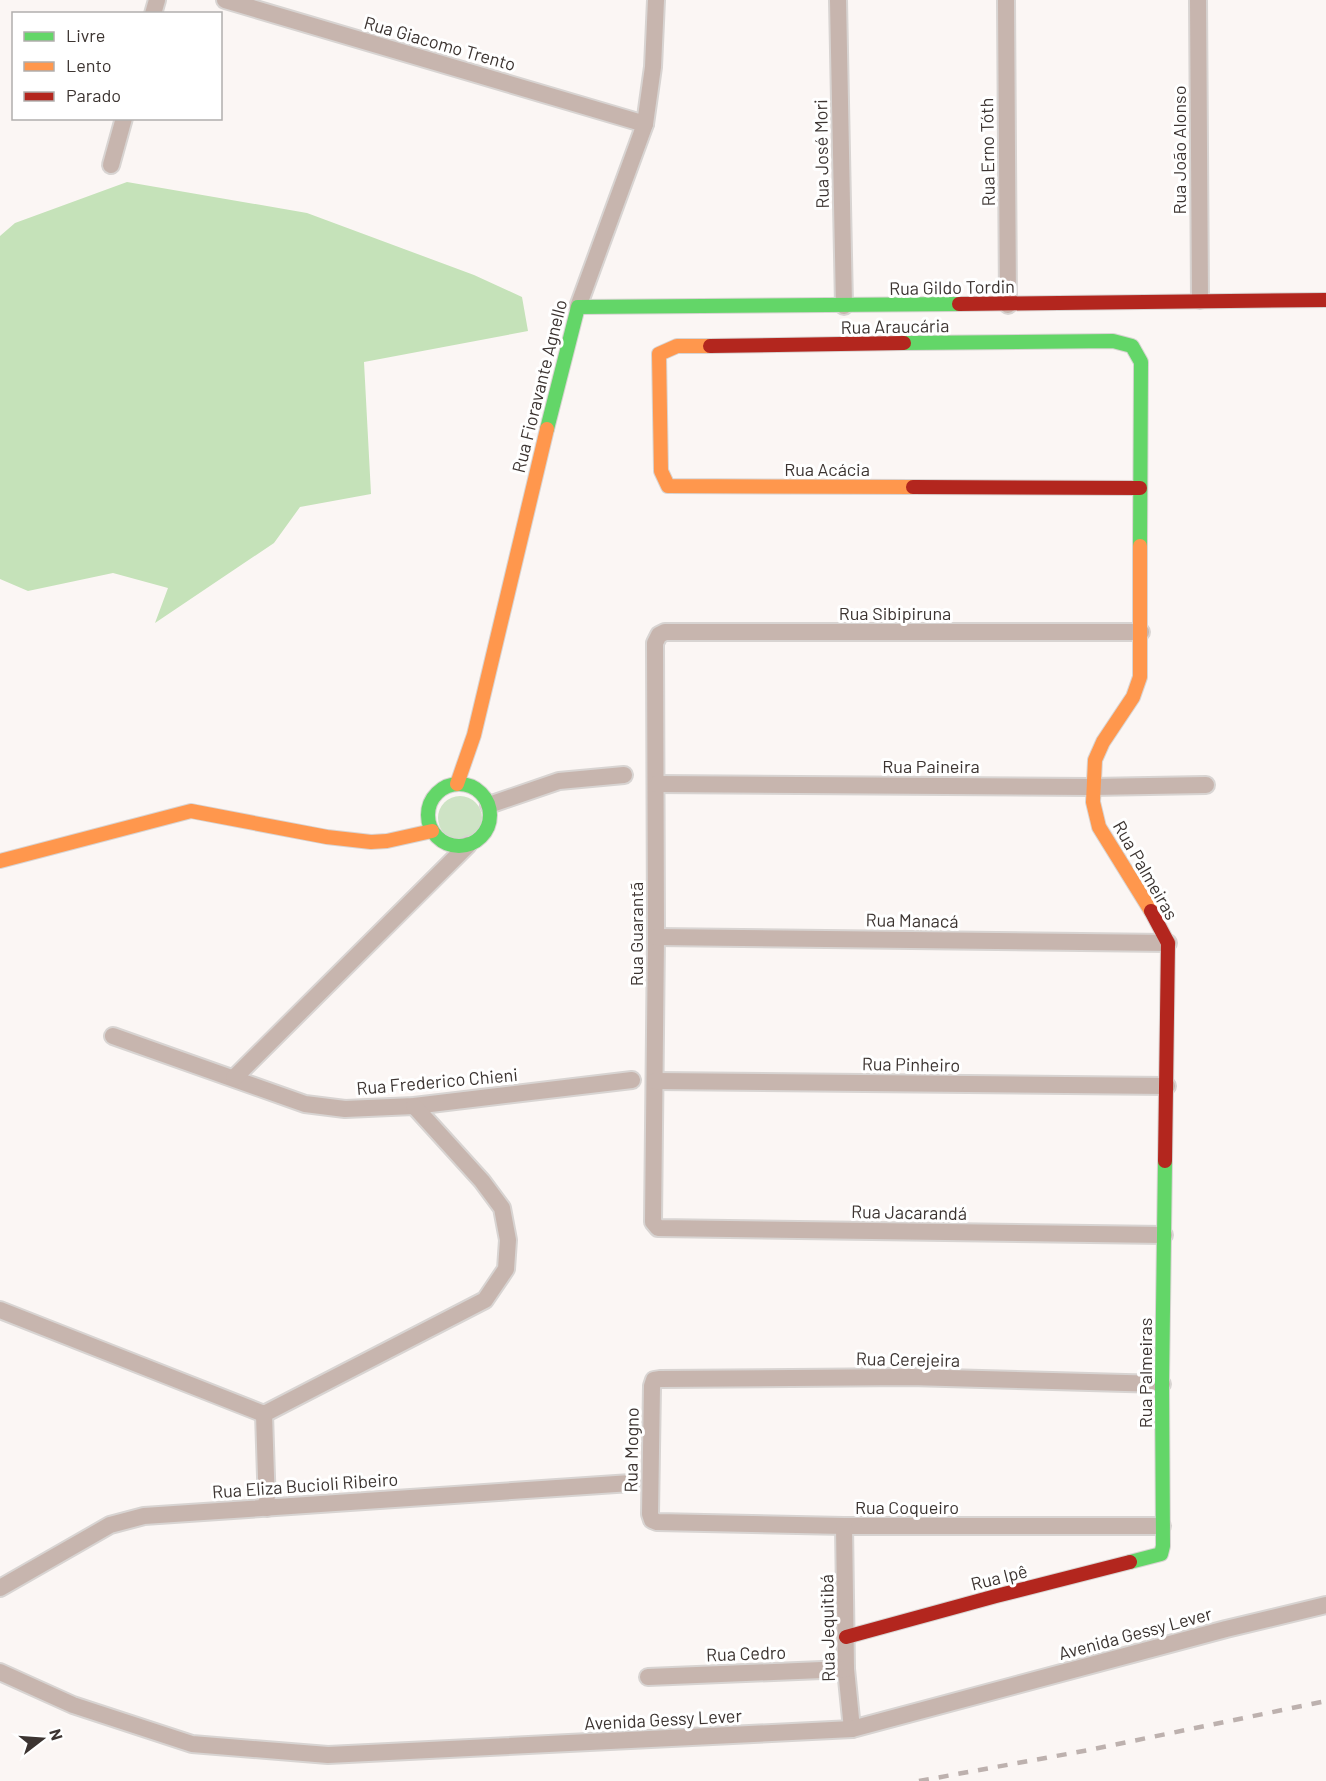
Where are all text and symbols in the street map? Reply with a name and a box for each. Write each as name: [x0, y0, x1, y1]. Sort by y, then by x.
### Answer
street label: Rua Giacomo Trento: [362, 11, 518, 75]
legend: [12, 12, 222, 120]
text: Livre: [66, 24, 105, 46]
text: Lento: [66, 54, 112, 76]
text: Parado: [66, 84, 121, 106]
street label: Rua João Alonso: [1168, 85, 1190, 215]
street label: Rua Erno Tóth: [975, 97, 999, 207]
street label: Rua José Mori: [809, 99, 833, 209]
street label: Rua Gildo Tordin: [889, 275, 1015, 299]
street label: Rua Fioravante Agnello: [507, 297, 571, 475]
street label: Rua Araucária: [840, 314, 950, 338]
street label: Rua Acácia: [784, 458, 870, 480]
street label: Rua Sibipiruna: [839, 602, 951, 624]
street label: Rua Paineira: [882, 755, 980, 777]
street label: Rua Palmeiras: [1109, 817, 1183, 923]
street label: Rua Guarantã: [625, 882, 647, 986]
street label: Rua Manacá: [865, 908, 959, 932]
street label: Rua Pinheiro: [862, 1052, 960, 1076]
street label: Rua Frederico Chieni: [355, 1063, 519, 1099]
street label: Rua Jacarandá: [851, 1200, 967, 1224]
street label: Rua Palmeiras: [1134, 1318, 1156, 1428]
street label: Rua Cerejeira: [856, 1347, 960, 1371]
street label: Rua Mogno: [619, 1407, 643, 1493]
street label: Rua Eliza Bucioli Ribeiro: [211, 1468, 399, 1502]
street label: Rua Coqueiro: [855, 1496, 959, 1518]
street label: Rua Ipê: [968, 1559, 1030, 1595]
street label: Rua Jequitibá: [815, 1574, 839, 1682]
street label: Avenida Gessy Lever: [1056, 1602, 1215, 1664]
street label: Rua Cedro: [706, 1641, 786, 1665]
street label: Avenida Gessy Lever: [584, 1704, 743, 1734]
north arrow: [12, 1709, 72, 1769]
text: N: [46, 1727, 67, 1742]

